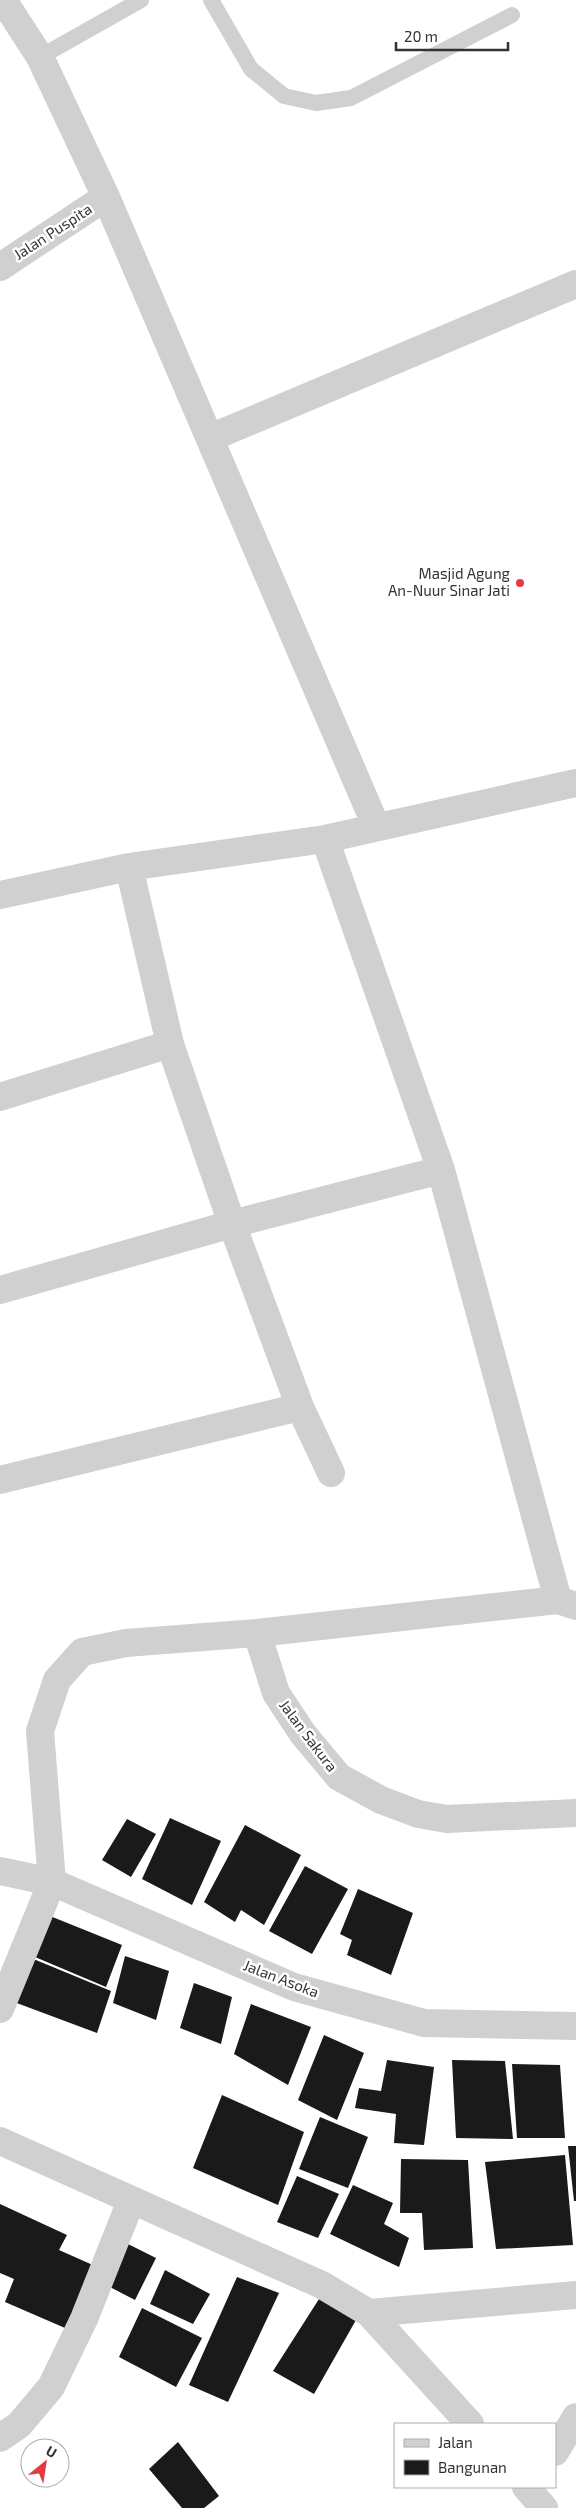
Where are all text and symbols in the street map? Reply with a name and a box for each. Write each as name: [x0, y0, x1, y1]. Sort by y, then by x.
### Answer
scale bar: [396, 20, 508, 52]
text: 20 m: [404, 27, 438, 45]
street label: Jalan Puspita: [10, 199, 95, 263]
place label: Masjid Agung An-Nuur Sinar Jati: [388, 564, 511, 599]
marker: Masjid Agung An-Nuur Sinar Jati: [514, 577, 526, 589]
street label: Jalan Sakura: [276, 1696, 342, 1775]
street label: Jalan Asoka: [241, 1955, 321, 2001]
legend: [394, 2423, 556, 2488]
text: Jalan: [438, 2433, 473, 2451]
north arrow: [20, 2438, 70, 2488]
text: U: [43, 2442, 60, 2461]
text: Bangunan: [438, 2458, 507, 2476]

